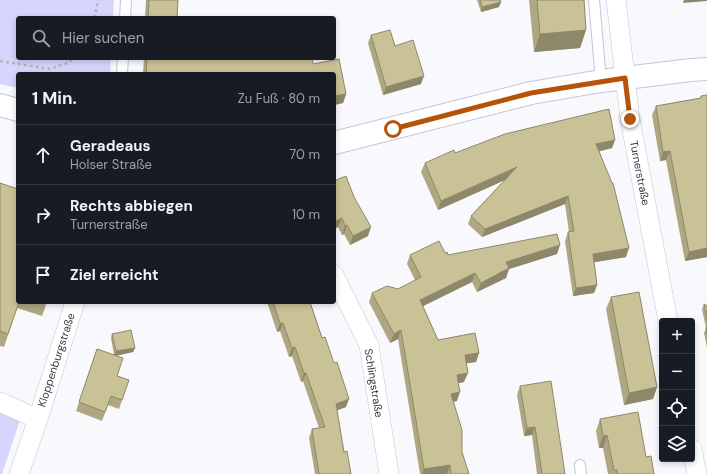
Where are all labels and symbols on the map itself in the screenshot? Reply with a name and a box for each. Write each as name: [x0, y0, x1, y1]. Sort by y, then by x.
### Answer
route end: [621, 110, 639, 128]
route start: [384, 120, 402, 138]
street label: Turnerstraße: [627, 139, 653, 207]
street label: Kloppenburgstraße: [34, 311, 78, 409]
street label: Schlingstraße: [362, 348, 386, 418]

